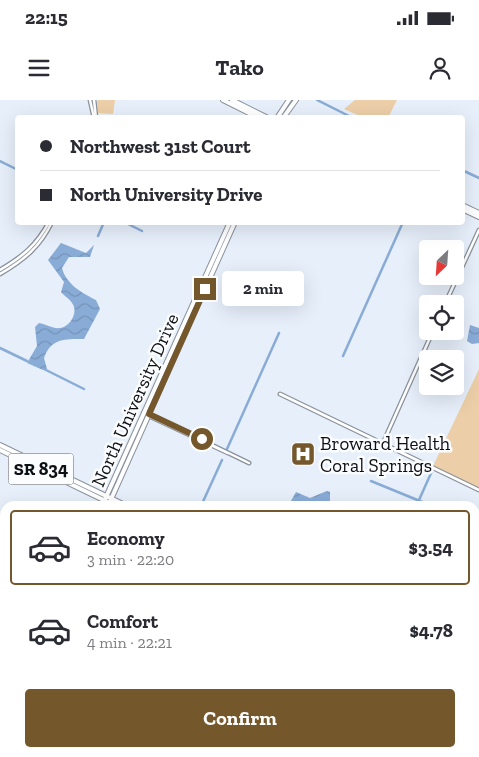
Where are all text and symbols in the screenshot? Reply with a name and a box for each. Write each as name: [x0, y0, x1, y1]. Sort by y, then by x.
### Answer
text: 22:15: [25, 6, 68, 29]
icon: menu: [25, 54, 53, 82]
text: Tako: [215, 54, 264, 81]
icon: person: [426, 54, 454, 82]
text: Northwest 31st Court: [70, 135, 251, 158]
text: North University Drive: [70, 183, 263, 206]
north arrow: [419, 240, 464, 285]
map controls: [419, 240, 464, 395]
callout: 2 min: [222, 272, 305, 306]
route end: [194, 278, 216, 300]
text: 2 min: [243, 279, 283, 298]
button: locate: [419, 295, 464, 340]
street label: North University Drive: [86, 310, 184, 490]
button: layers: [419, 350, 464, 395]
route start: [191, 428, 213, 450]
place label: Broward Health Coral Springs: [320, 432, 451, 477]
hospital icon: Broward Health Coral Springs: [290, 441, 316, 467]
road number: SR 834: [8, 454, 74, 484]
icon: car: [27, 525, 72, 570]
text: Economy: [87, 527, 165, 550]
text: $3.54: [408, 536, 453, 559]
text: 3 min · 22:20: [87, 550, 174, 569]
icon: car: [27, 608, 72, 653]
text: Comfort: [87, 610, 158, 633]
text: $4.78: [409, 619, 453, 642]
text: 4 min · 22:21: [87, 633, 172, 652]
button: Confirm: [25, 689, 455, 747]

